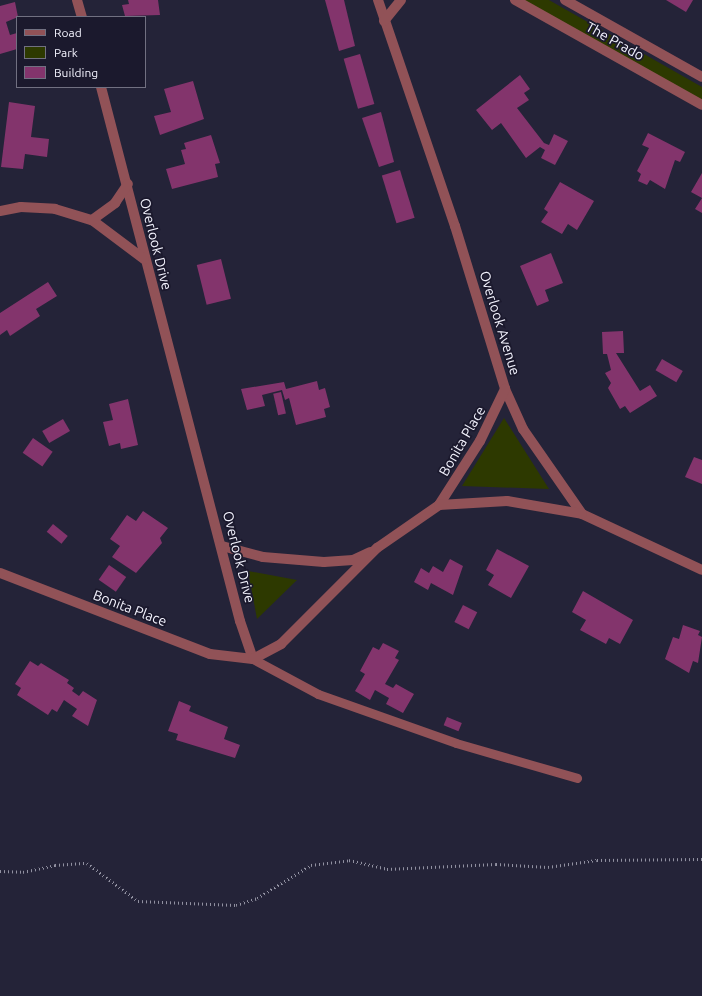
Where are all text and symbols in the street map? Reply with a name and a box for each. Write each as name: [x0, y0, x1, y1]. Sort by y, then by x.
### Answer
legend: [16, 16, 146, 88]
street label: The Prado: [583, 18, 647, 64]
text: Road: [54, 26, 82, 39]
text: Park: [54, 46, 78, 59]
text: Building: [54, 66, 98, 79]
street label: Overlook Drive: [136, 196, 176, 292]
street label: Overlook Avenue: [476, 269, 524, 377]
street label: Bonita Place: [435, 403, 489, 479]
street label: Overlook Drive: [219, 509, 259, 605]
street label: Bonita Place: [91, 586, 169, 630]

